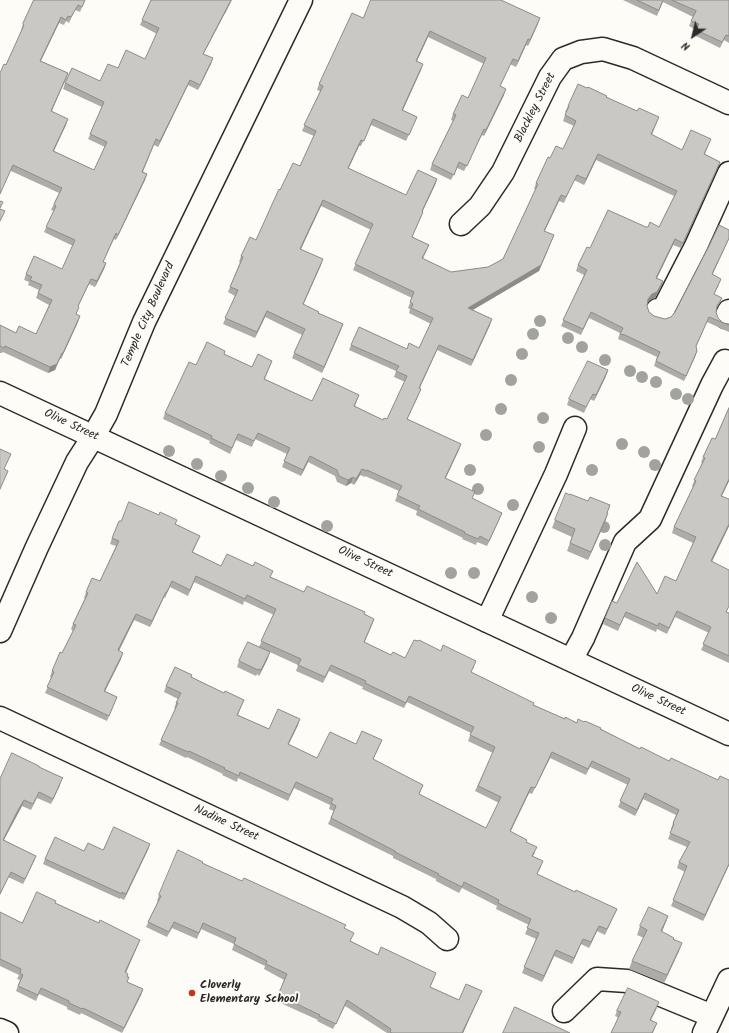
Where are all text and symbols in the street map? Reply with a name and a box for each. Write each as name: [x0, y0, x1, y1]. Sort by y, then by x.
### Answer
north arrow: [673, 16, 713, 56]
text: N: [678, 36, 694, 55]
street label: Blackley Street: [512, 71, 560, 145]
street label: Temple City Boulevard: [119, 260, 179, 370]
street label: Olive Street: [41, 407, 101, 445]
street label: Olive Street: [335, 544, 395, 582]
street label: Olive Street: [628, 682, 688, 720]
street label: Nadine Street: [191, 803, 261, 845]
place label: Cloverly Elementary School: [200, 979, 298, 1007]
marker: Cloverly Elementary School: [187, 988, 197, 998]

